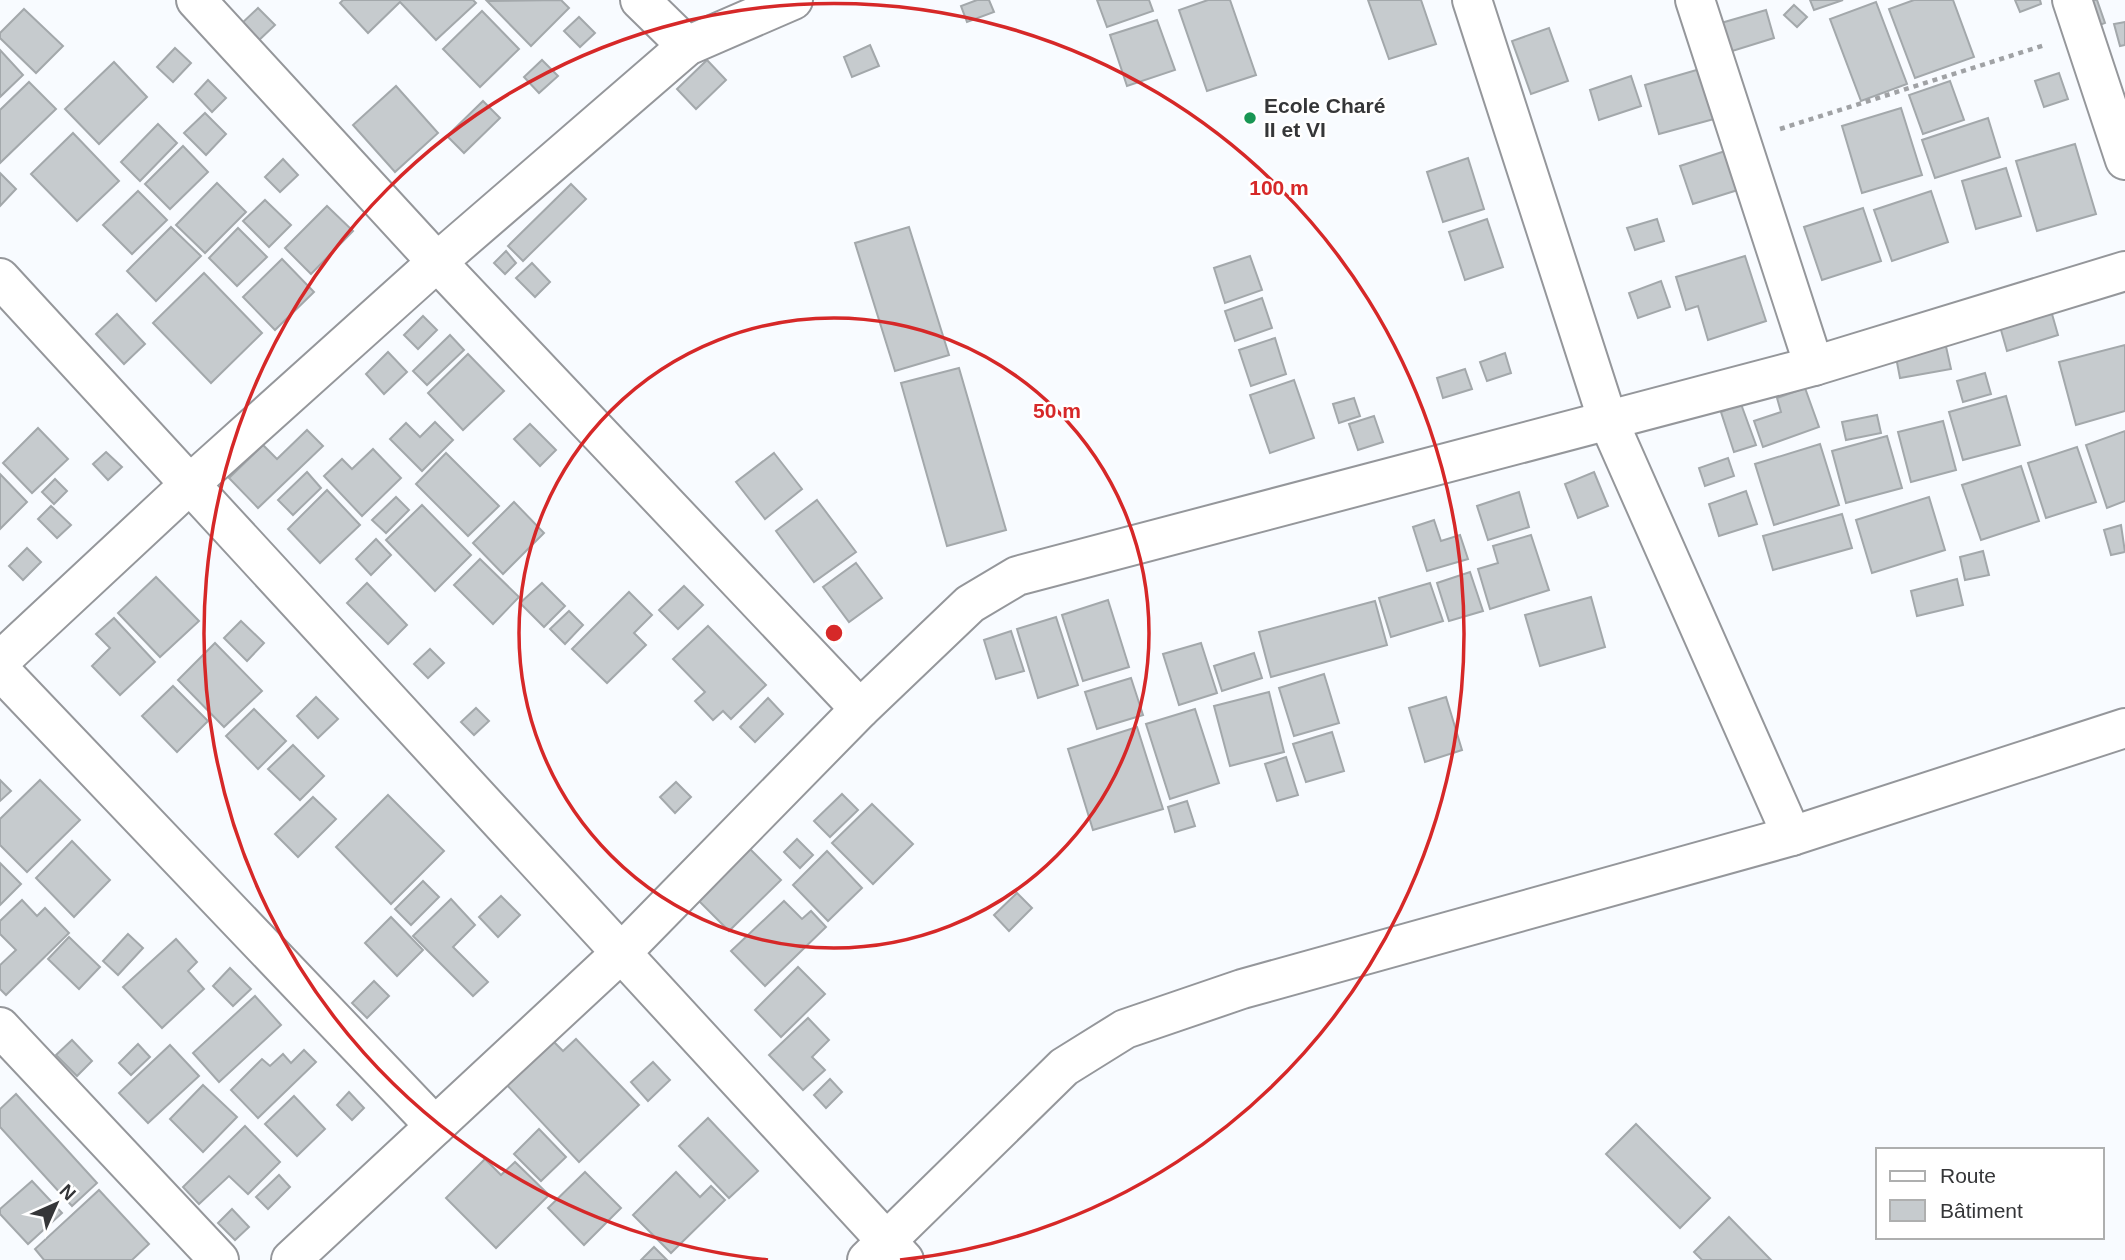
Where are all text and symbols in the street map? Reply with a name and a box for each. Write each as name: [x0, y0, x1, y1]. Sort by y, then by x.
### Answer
place label: Ecole Charé II et VI: [1264, 94, 1385, 141]
marker: Ecole Charé II et VI: [1242, 110, 1258, 126]
text: 100 m: [1249, 176, 1309, 199]
text: 50 m: [1033, 399, 1081, 422]
centre of rings: [822, 621, 846, 645]
legend: [1876, 1148, 2104, 1239]
text: Route: [1940, 1164, 1996, 1187]
north arrow: [21, 1169, 91, 1239]
text: N: [55, 1180, 80, 1205]
text: Bâtiment: [1940, 1199, 2023, 1222]

